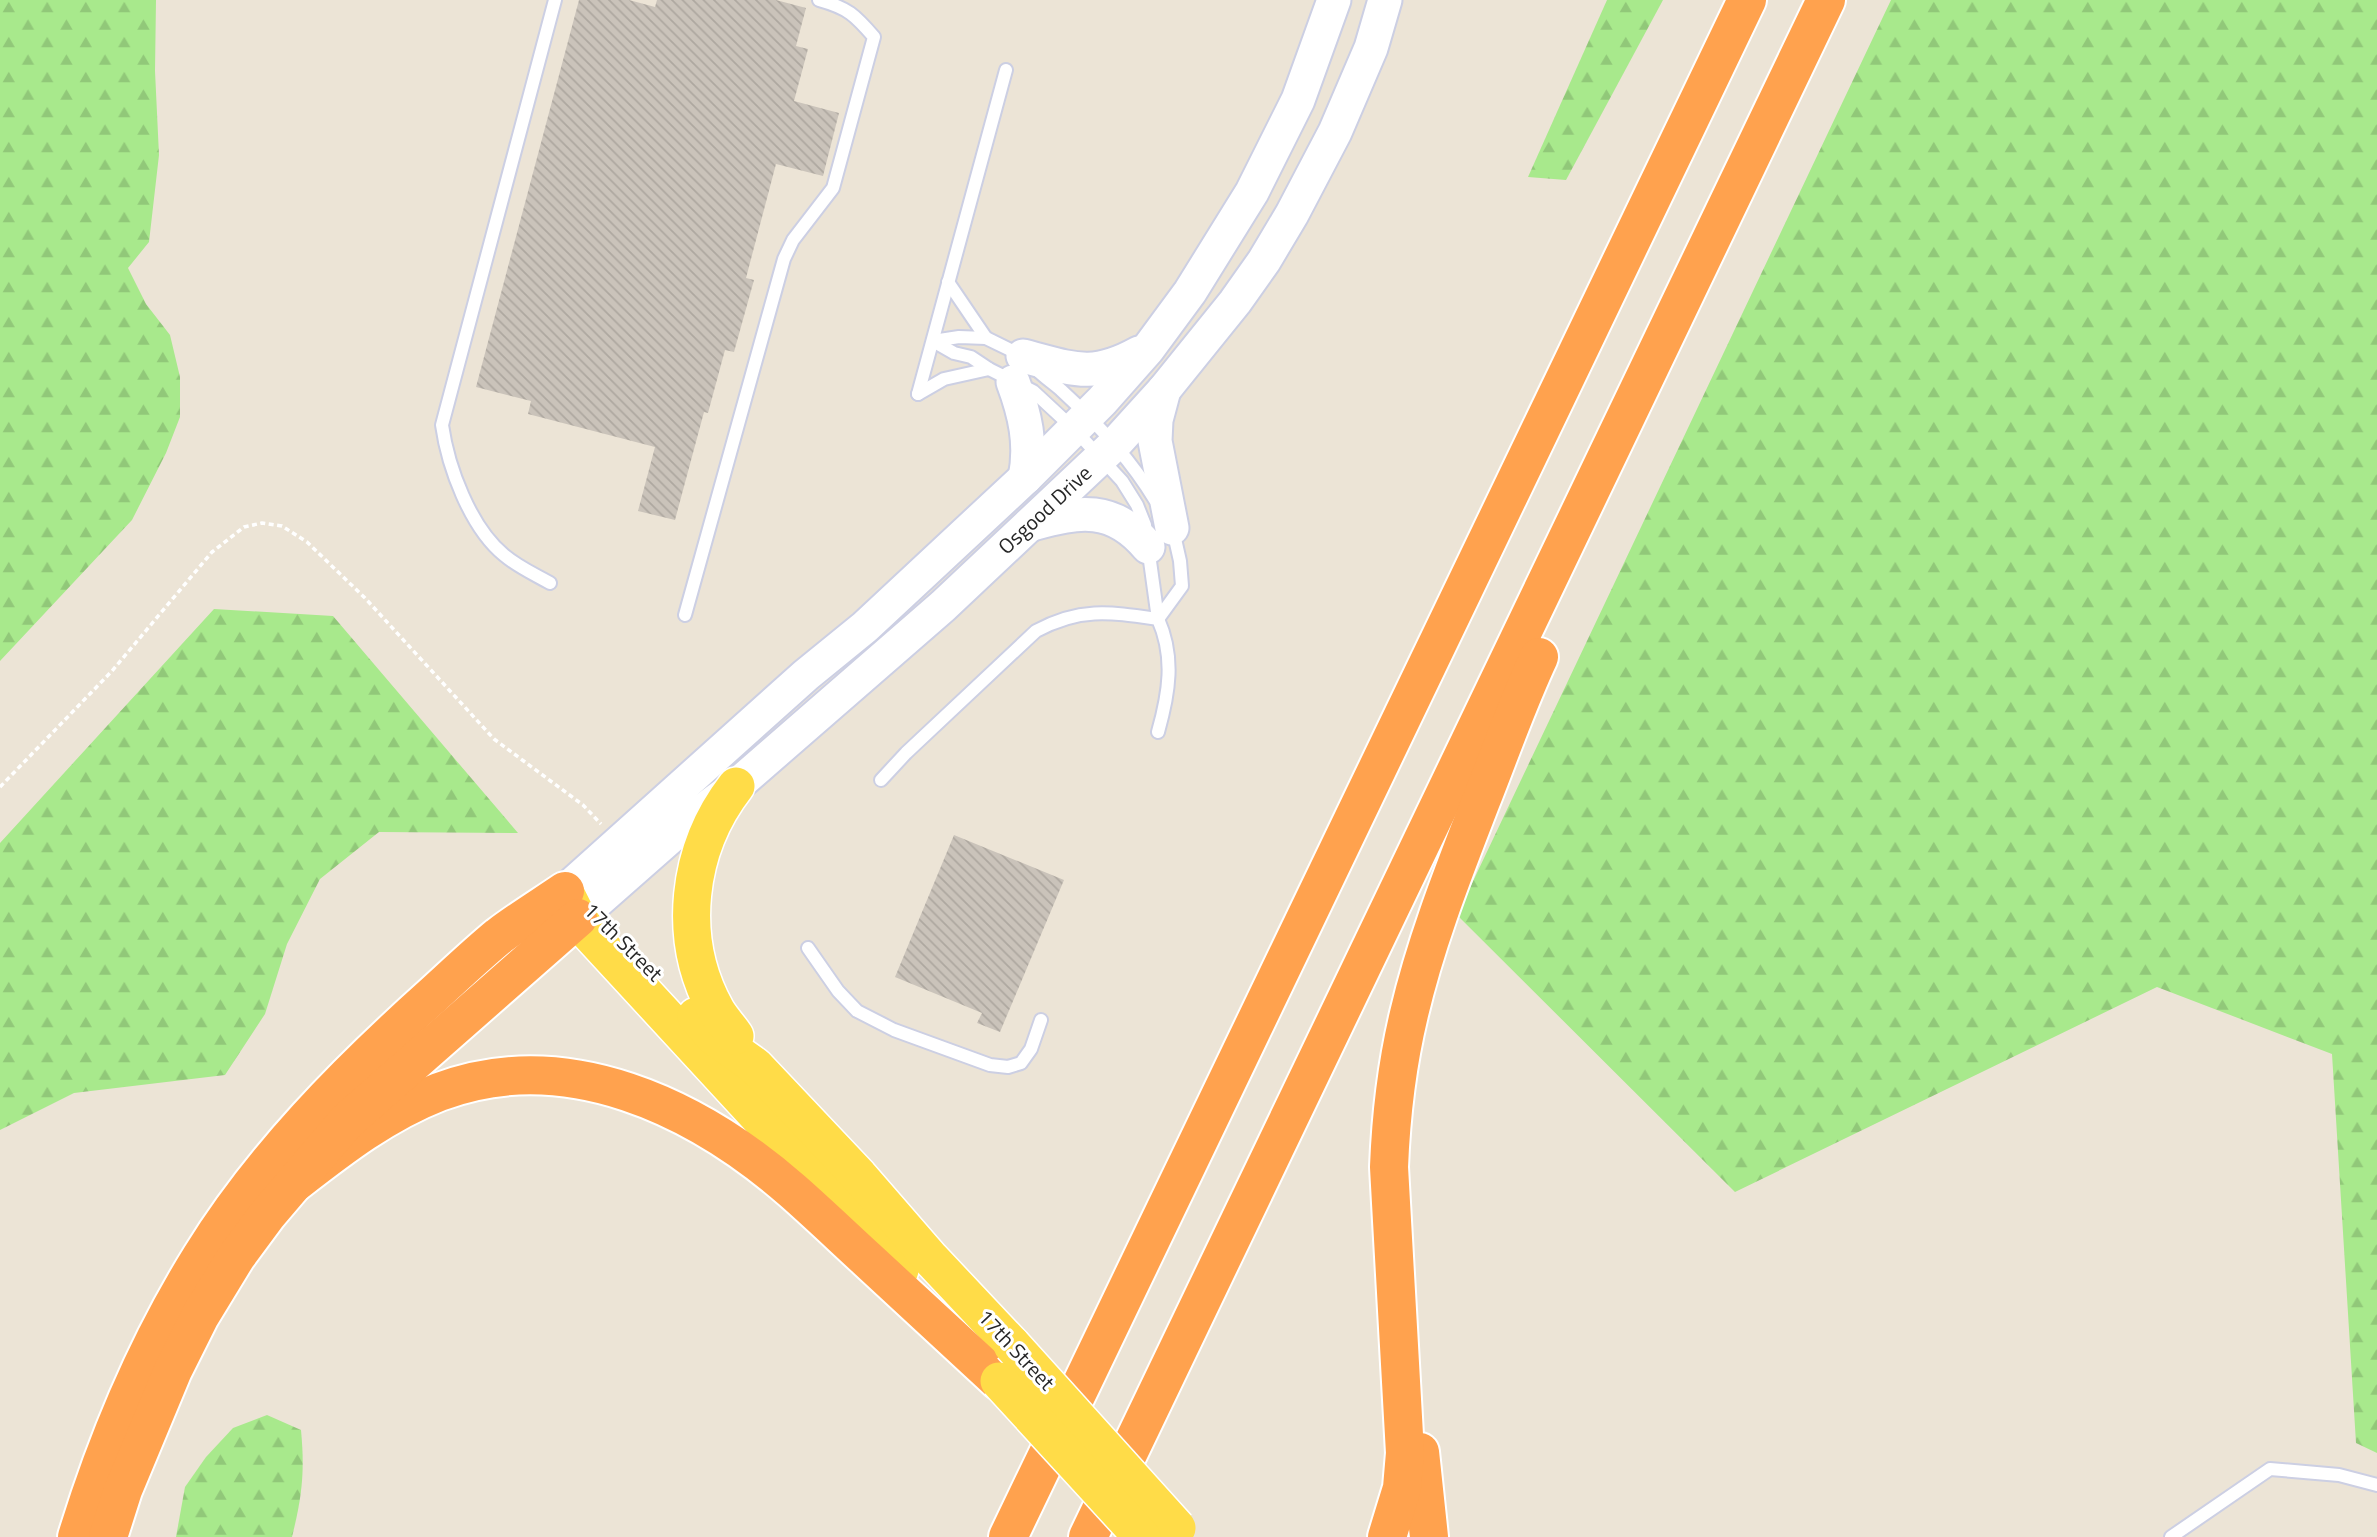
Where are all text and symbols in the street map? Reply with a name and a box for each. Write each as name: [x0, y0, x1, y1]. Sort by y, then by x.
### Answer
street label: Osgood Drive: [990, 457, 1098, 561]
street label: 17th Street: [577, 894, 671, 989]
street label: 17th Street: [971, 1301, 1063, 1398]

